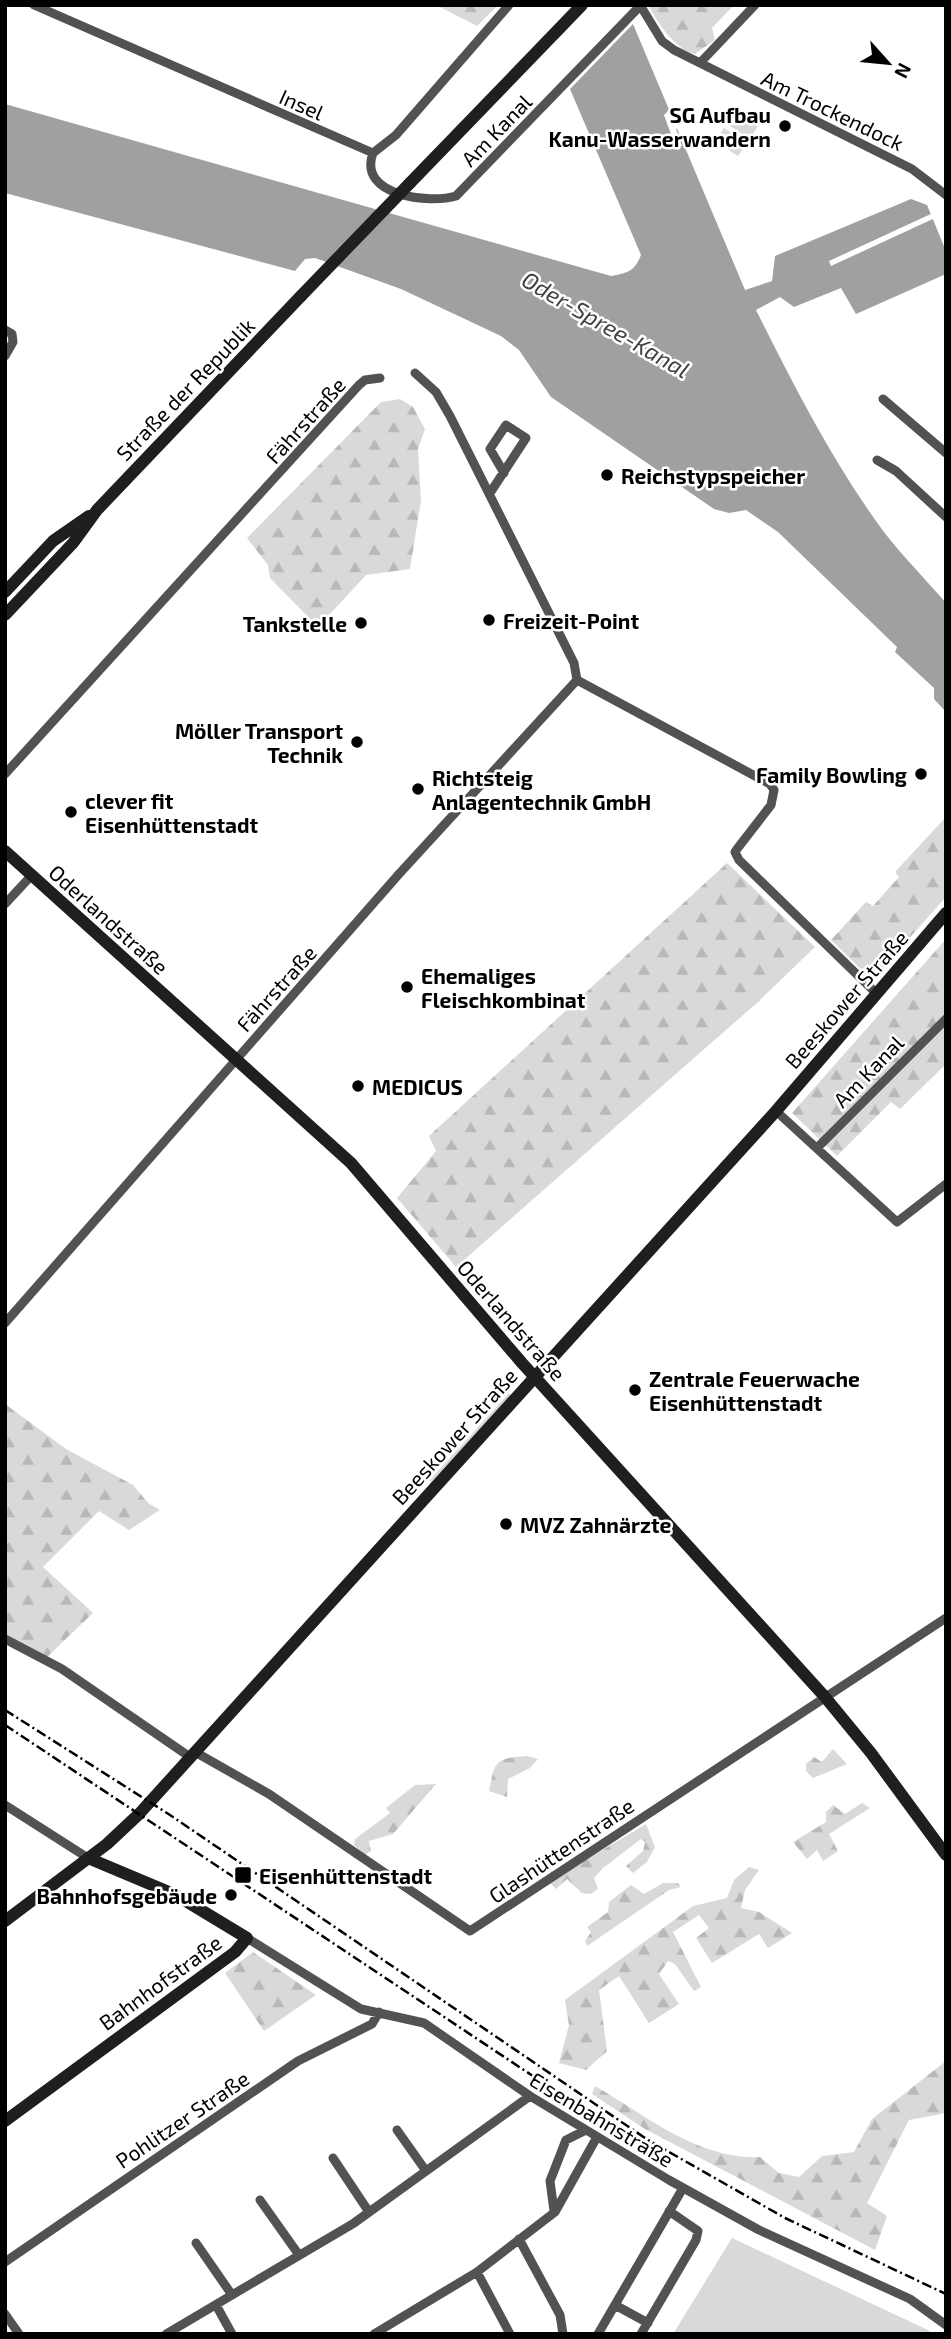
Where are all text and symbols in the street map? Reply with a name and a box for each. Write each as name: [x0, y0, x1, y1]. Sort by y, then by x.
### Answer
north arrow: [853, 28, 923, 98]
text: N: [890, 60, 917, 82]
street label: Am Trockendock: [758, 65, 908, 155]
street label: Insel: [276, 83, 329, 125]
street label: Am Kanal: [456, 88, 537, 171]
place label: SG Aufbau Kanu-Wasserwandern: [548, 102, 771, 151]
marker: SG Aufbau Kanu-Wasserwandern: [777, 118, 793, 134]
water label: Oder-Spree-Kanal: [517, 265, 695, 383]
street label: Straße der Republik: [111, 312, 260, 465]
street label: Fährstraße: [260, 372, 350, 468]
place label: Reichstypspeicher: [621, 463, 805, 489]
marker: Reichstypspeicher: [599, 467, 615, 483]
place label: Freizeit-Point: [503, 608, 639, 633]
place label: Tankstelle: [243, 611, 347, 636]
marker: Freizeit-Point: [481, 612, 497, 628]
marker: Tankstelle: [353, 615, 369, 631]
place label: Möller Transport Technik: [175, 718, 343, 767]
marker: Möller Transport Technik: [349, 734, 365, 750]
place label: Family Bowling: [756, 762, 907, 788]
place label: Richtsteig Anlagentechnik GmbH: [432, 765, 651, 814]
marker: Family Bowling: [913, 766, 929, 782]
marker: Richtsteig Anlagentechnik GmbH: [410, 781, 426, 797]
place label: clever fit Eisenhüttenstadt: [85, 788, 259, 837]
marker: clever fit Eisenhüttenstadt: [63, 804, 79, 820]
street label: Oderlandstraße: [44, 859, 174, 979]
street label: Beeskower Straße: [779, 925, 913, 1073]
street label: Fährstraße: [231, 940, 321, 1036]
place label: Ehemaliges Fleischkombinat: [421, 963, 586, 1012]
marker: Ehemaliges Fleischkombinat: [399, 979, 415, 995]
street label: Am Kanal: [828, 1029, 909, 1112]
place label: MEDICUS: [372, 1074, 463, 1099]
marker: MEDICUS: [350, 1078, 366, 1094]
street label: Oderlandstraße: [453, 1255, 571, 1385]
street label: Beeskower Straße: [386, 1363, 522, 1509]
place label: Zentrale Feuerwache Eisenhüttenstadt: [649, 1366, 860, 1415]
marker: Zentrale Feuerwache Eisenhüttenstadt: [627, 1382, 643, 1398]
place label: MVZ Zahnärzte: [520, 1512, 672, 1537]
marker: MVZ Zahnärzte: [498, 1516, 514, 1532]
street label: Glashüttenstraße: [484, 1792, 638, 1908]
place label: Eisenhüttenstadt: [259, 1863, 433, 1888]
marker: Eisenhüttenstadt: [233, 1865, 253, 1885]
place label: Bahnhofsgebäude: [37, 1883, 217, 1908]
marker: Bahnhofsgebäude: [223, 1887, 239, 1903]
street label: Bahnhofstraße: [94, 1929, 226, 2035]
street label: Pohlitzer Straße: [111, 2065, 253, 2173]
street label: Eisenbahnstraße: [526, 2066, 678, 2172]

